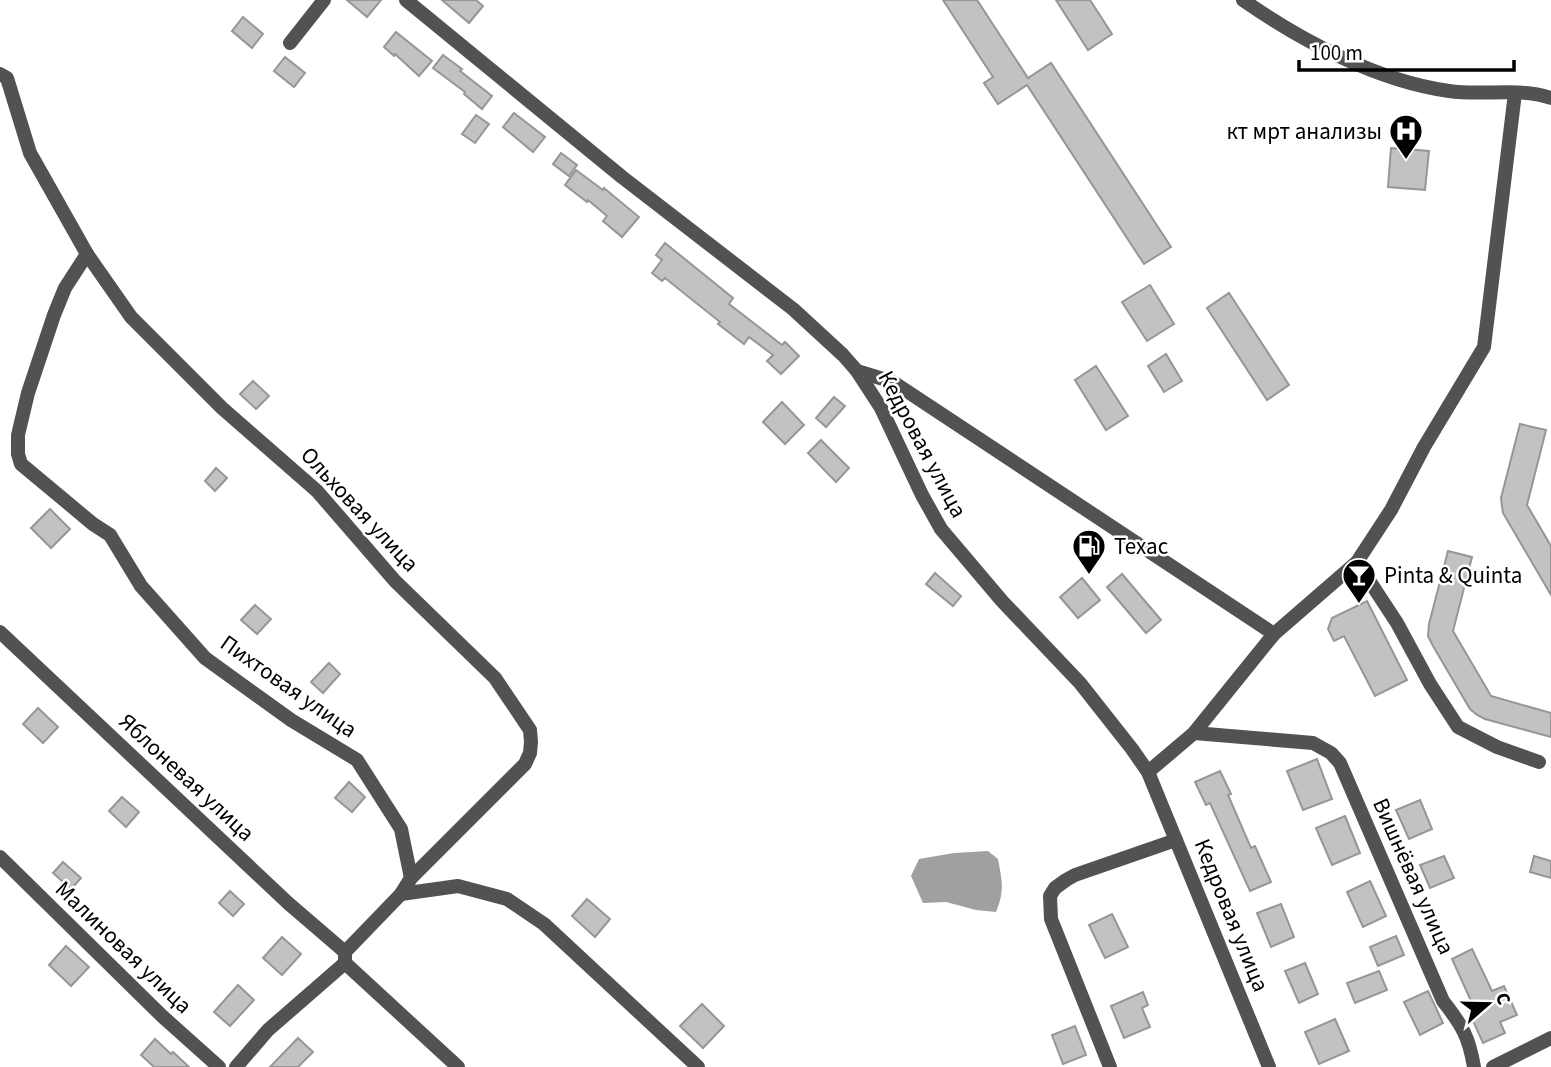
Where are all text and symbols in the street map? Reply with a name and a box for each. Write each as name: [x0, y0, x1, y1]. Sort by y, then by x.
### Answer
scale bar: [1299, 28, 1514, 72]
text: 100 m: [1310, 38, 1363, 68]
hospital icon: кт мрт анализы: [1387, 112, 1425, 161]
place label: кт мрт анализы: [1226, 115, 1382, 148]
street label: Кедровая улица: [870, 365, 975, 524]
street label: Ольховая улица: [293, 439, 426, 579]
fuel station icon: Техас: [1070, 527, 1108, 576]
place label: Техас: [1114, 530, 1168, 563]
bar icon: Pinta & Quinta: [1340, 556, 1378, 605]
place label: Pinta & Quinta: [1384, 559, 1522, 592]
street label: Пихтовая улица: [214, 627, 364, 746]
street label: Яблоневая улица: [112, 706, 262, 849]
street label: Вишнёвая улица: [1364, 793, 1463, 960]
street label: Кедровая улица: [1186, 834, 1277, 997]
street label: Малиновая улица: [48, 873, 199, 1021]
north arrow: [1453, 969, 1523, 1039]
text: С: [1488, 989, 1517, 1009]

